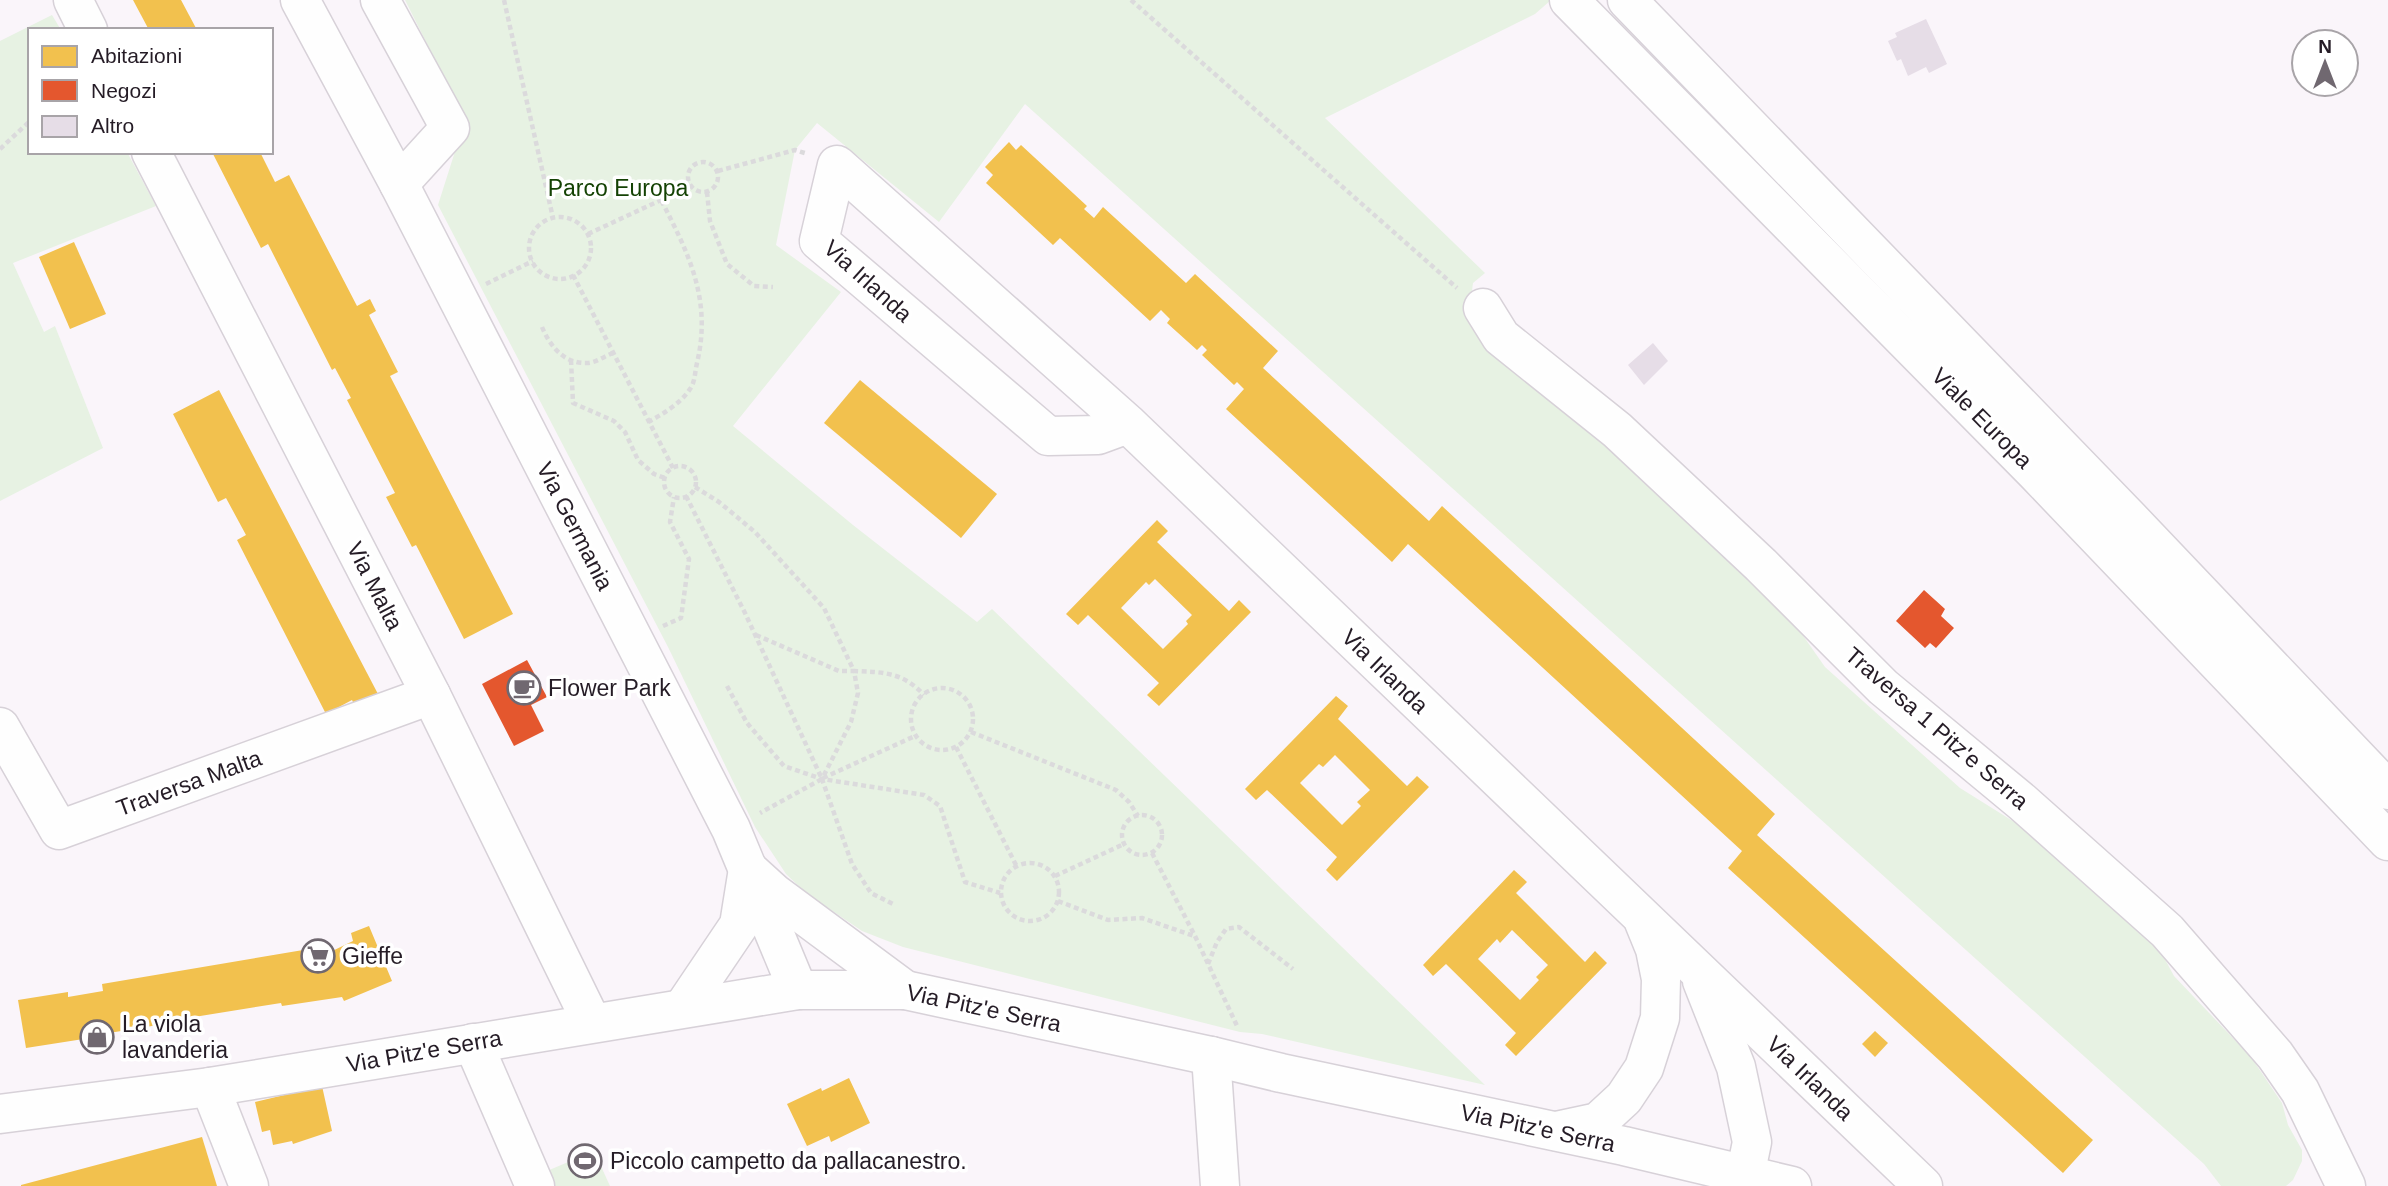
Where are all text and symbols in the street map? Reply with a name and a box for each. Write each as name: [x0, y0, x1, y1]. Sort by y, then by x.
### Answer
legend: [28, 28, 273, 154]
north arrow: [2290, 28, 2360, 98]
text: N: [2318, 36, 2332, 57]
text: Abitazioni: [91, 44, 182, 67]
text: Negozi: [91, 79, 156, 102]
text: Altro: [91, 114, 134, 137]
park label: Parco Europa: [548, 175, 689, 201]
street label: Via Irlanda: [819, 235, 918, 327]
street label: Viale Europa: [1926, 362, 2038, 474]
street label: Via Germania: [532, 458, 619, 595]
street label: Via Malta: [342, 538, 408, 635]
street label: Via Irlanda: [1337, 624, 1434, 719]
street label: Traversa 1 Pitz'e Serra: [1840, 642, 2034, 815]
cafe icon: Flower Park: [505, 669, 543, 707]
place label: Flower Park: [548, 675, 671, 701]
street label: Traversa Malta: [113, 745, 265, 821]
supermarket icon: Gieffe: [299, 937, 337, 975]
place label: Gieffe: [342, 943, 403, 969]
street label: Via Pitz'e Serra: [904, 979, 1064, 1037]
place label: La viola lavanderia: [122, 1011, 228, 1063]
shop icon: La viola lavanderia: [78, 1018, 116, 1056]
street label: Via Pitz'e Serra: [344, 1024, 504, 1077]
street label: Via Irlanda: [1762, 1031, 1859, 1126]
street label: Via Pitz'e Serra: [1458, 1099, 1618, 1157]
sports icon: Piccolo campetto da pallacanestro.: [566, 1142, 604, 1180]
place label: Piccolo campetto da pallacanestro.: [610, 1148, 967, 1174]

